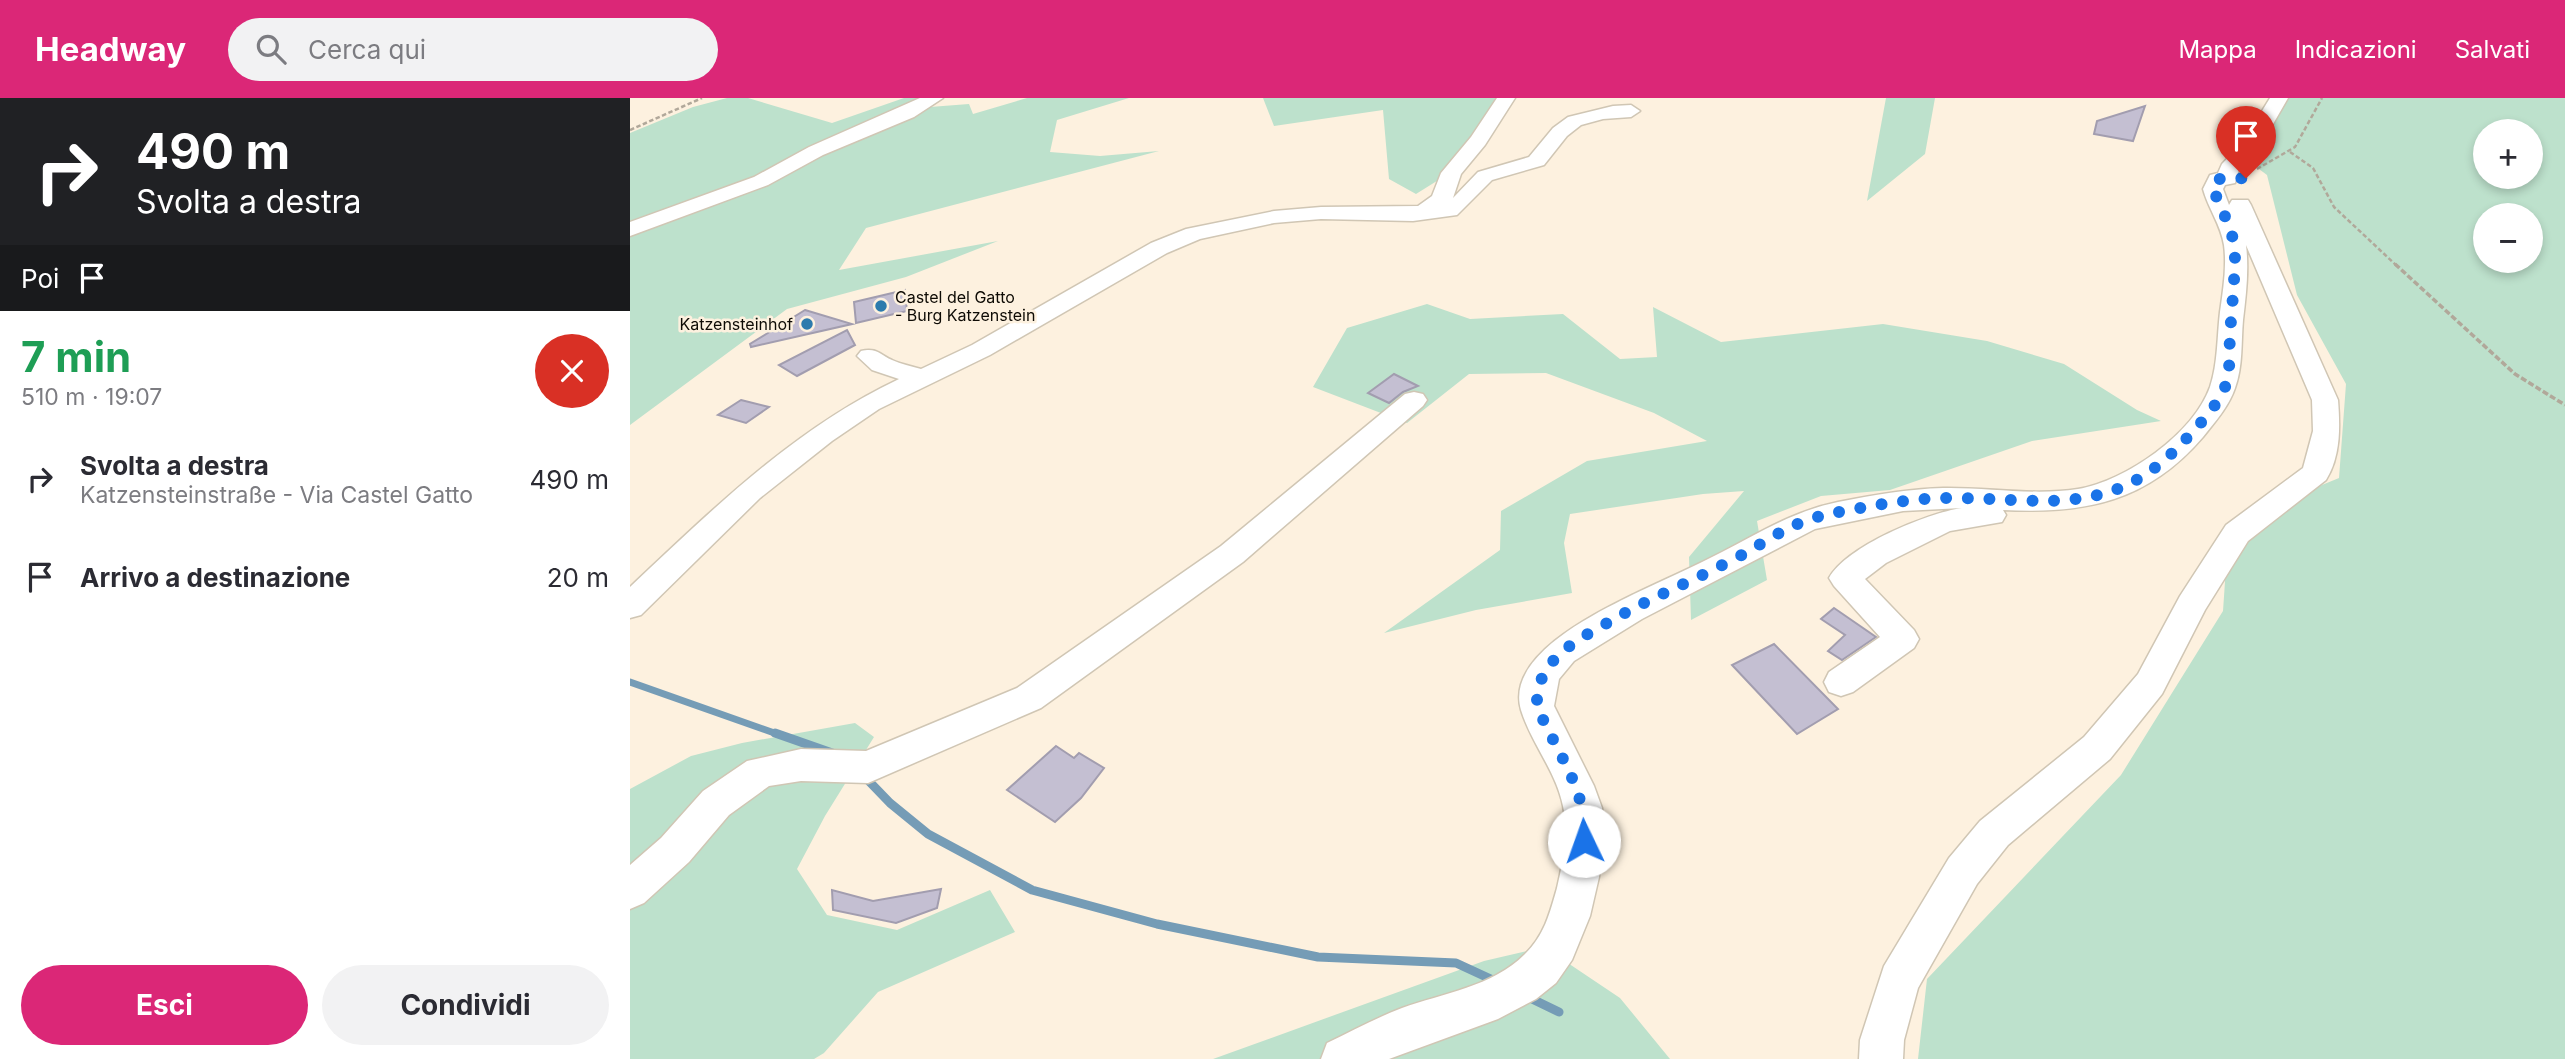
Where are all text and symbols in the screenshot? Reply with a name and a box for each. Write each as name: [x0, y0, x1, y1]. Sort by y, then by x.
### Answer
search box: [228, 18, 718, 81]
text: Headway: [35, 29, 186, 69]
icon: search: [252, 30, 290, 68]
text: Cerca qui: [308, 34, 426, 65]
text: Mappa: [2178, 35, 2257, 64]
text: Indicazioni: [2295, 35, 2417, 64]
text: Salvati: [2455, 35, 2530, 64]
pin: [2216, 106, 2276, 178]
icon: arrive: [2227, 117, 2265, 155]
map controls: [2473, 119, 2543, 273]
button: +: [2473, 119, 2543, 189]
text: 490 m: [136, 122, 290, 181]
icon: right: [21, 126, 112, 217]
text: Svolta a destra: [136, 182, 361, 221]
button: −: [2473, 203, 2543, 273]
icon: arrive: [73, 259, 111, 297]
text: Poi: [21, 263, 59, 294]
place label: Castel del Gatto - Burg Katzenstein: [895, 287, 1035, 325]
marker: Castel del Gatto - Burg Katzenstein: [873, 298, 889, 314]
place label: Katzensteinhof: [679, 314, 793, 334]
marker: Katzensteinhof: [799, 316, 815, 332]
text: 7 min: [21, 331, 131, 382]
button: close: [535, 334, 609, 408]
text: 510 m · 19:07: [21, 383, 162, 411]
text: Svolta a destra: [80, 450, 269, 481]
icon: right: [21, 460, 59, 498]
text: 490 m: [530, 464, 609, 495]
text: Katzensteinstraße - Via Castel Gatto: [80, 481, 473, 509]
icon: arrive: [21, 558, 59, 596]
text: Arrivo a destinazione: [80, 562, 350, 593]
text: 20 m: [547, 562, 609, 593]
position arrow: [1547, 804, 1621, 878]
button: Esci: [21, 965, 308, 1045]
button: Condividi: [322, 965, 609, 1045]

